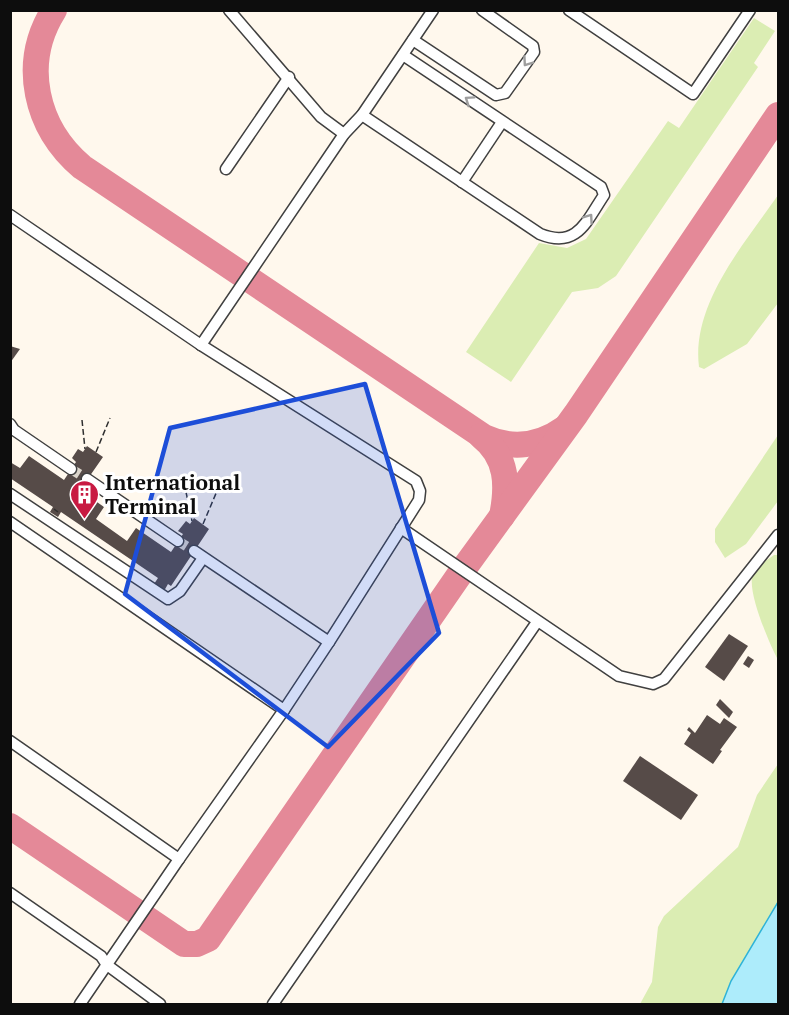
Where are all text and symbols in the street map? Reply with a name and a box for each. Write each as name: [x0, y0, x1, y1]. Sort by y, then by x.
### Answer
one-way arrow: [523, 55, 534, 66]
one-way arrow: [465, 95, 475, 107]
one-way arrow: [582, 214, 593, 225]
place label: International Terminal: [105, 468, 240, 520]
building icon: International Terminal: [68, 478, 100, 520]

